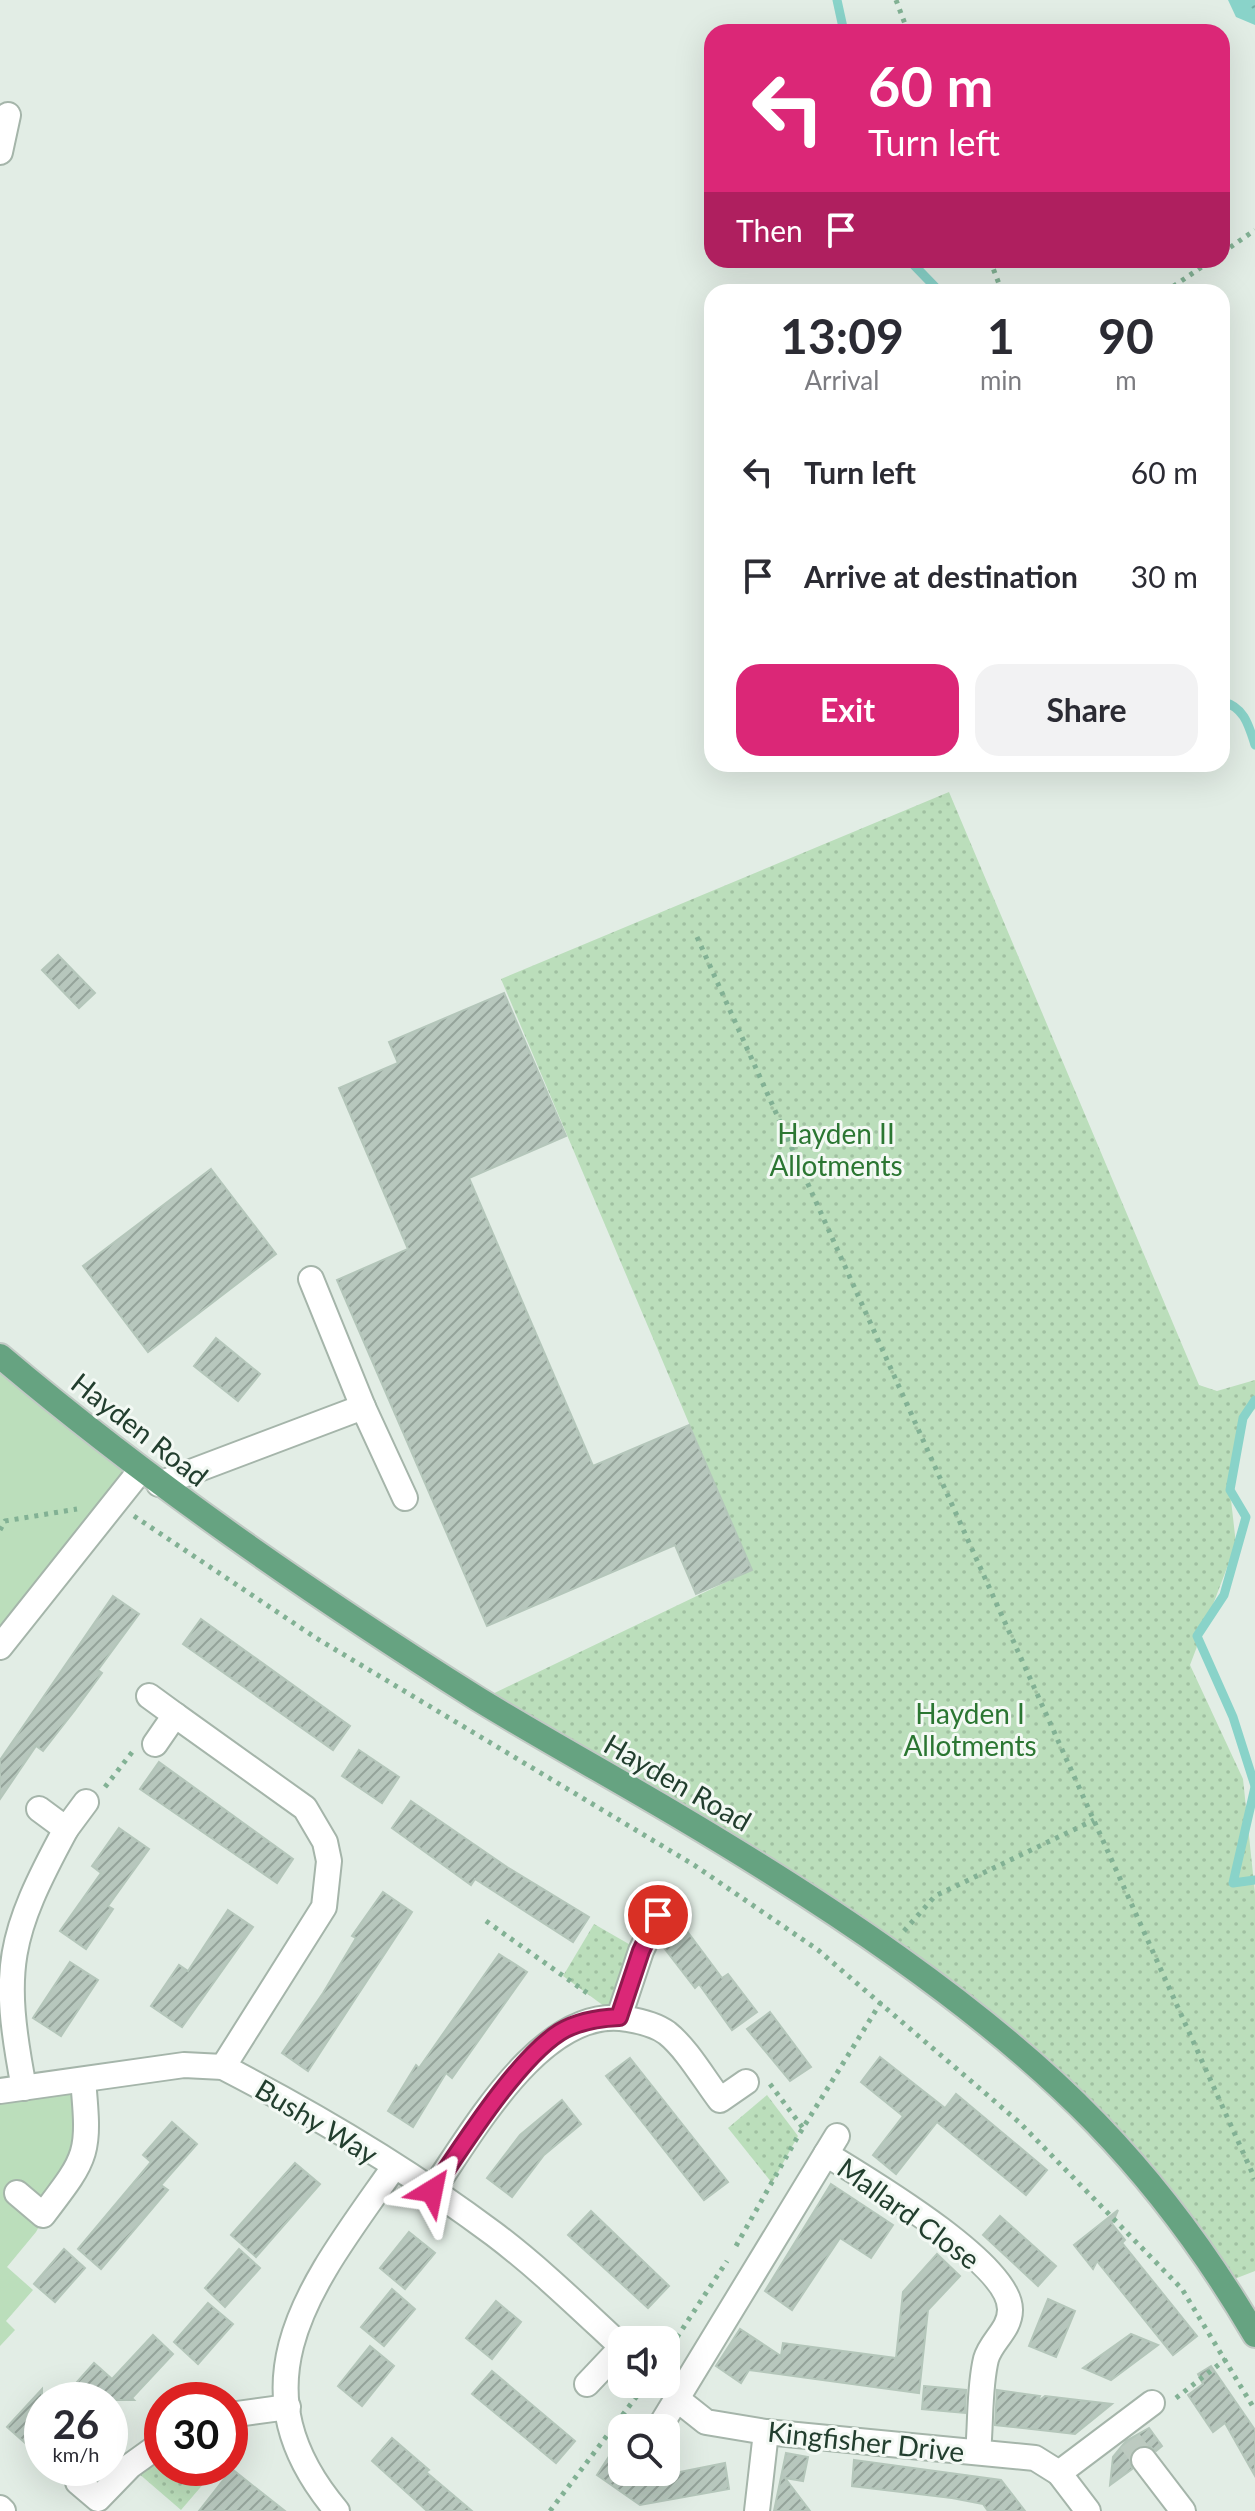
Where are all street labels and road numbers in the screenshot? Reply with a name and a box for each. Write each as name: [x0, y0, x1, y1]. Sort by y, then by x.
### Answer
street label: Hayden Road: [65, 1365, 215, 1493]
street label: Hayden Road: [599, 1726, 757, 1838]
street label: Bushy Way: [250, 2071, 385, 2171]
street label: Mallard Close: [831, 2150, 987, 2276]
street label: Kingfisher Drive: [766, 2414, 966, 2468]

